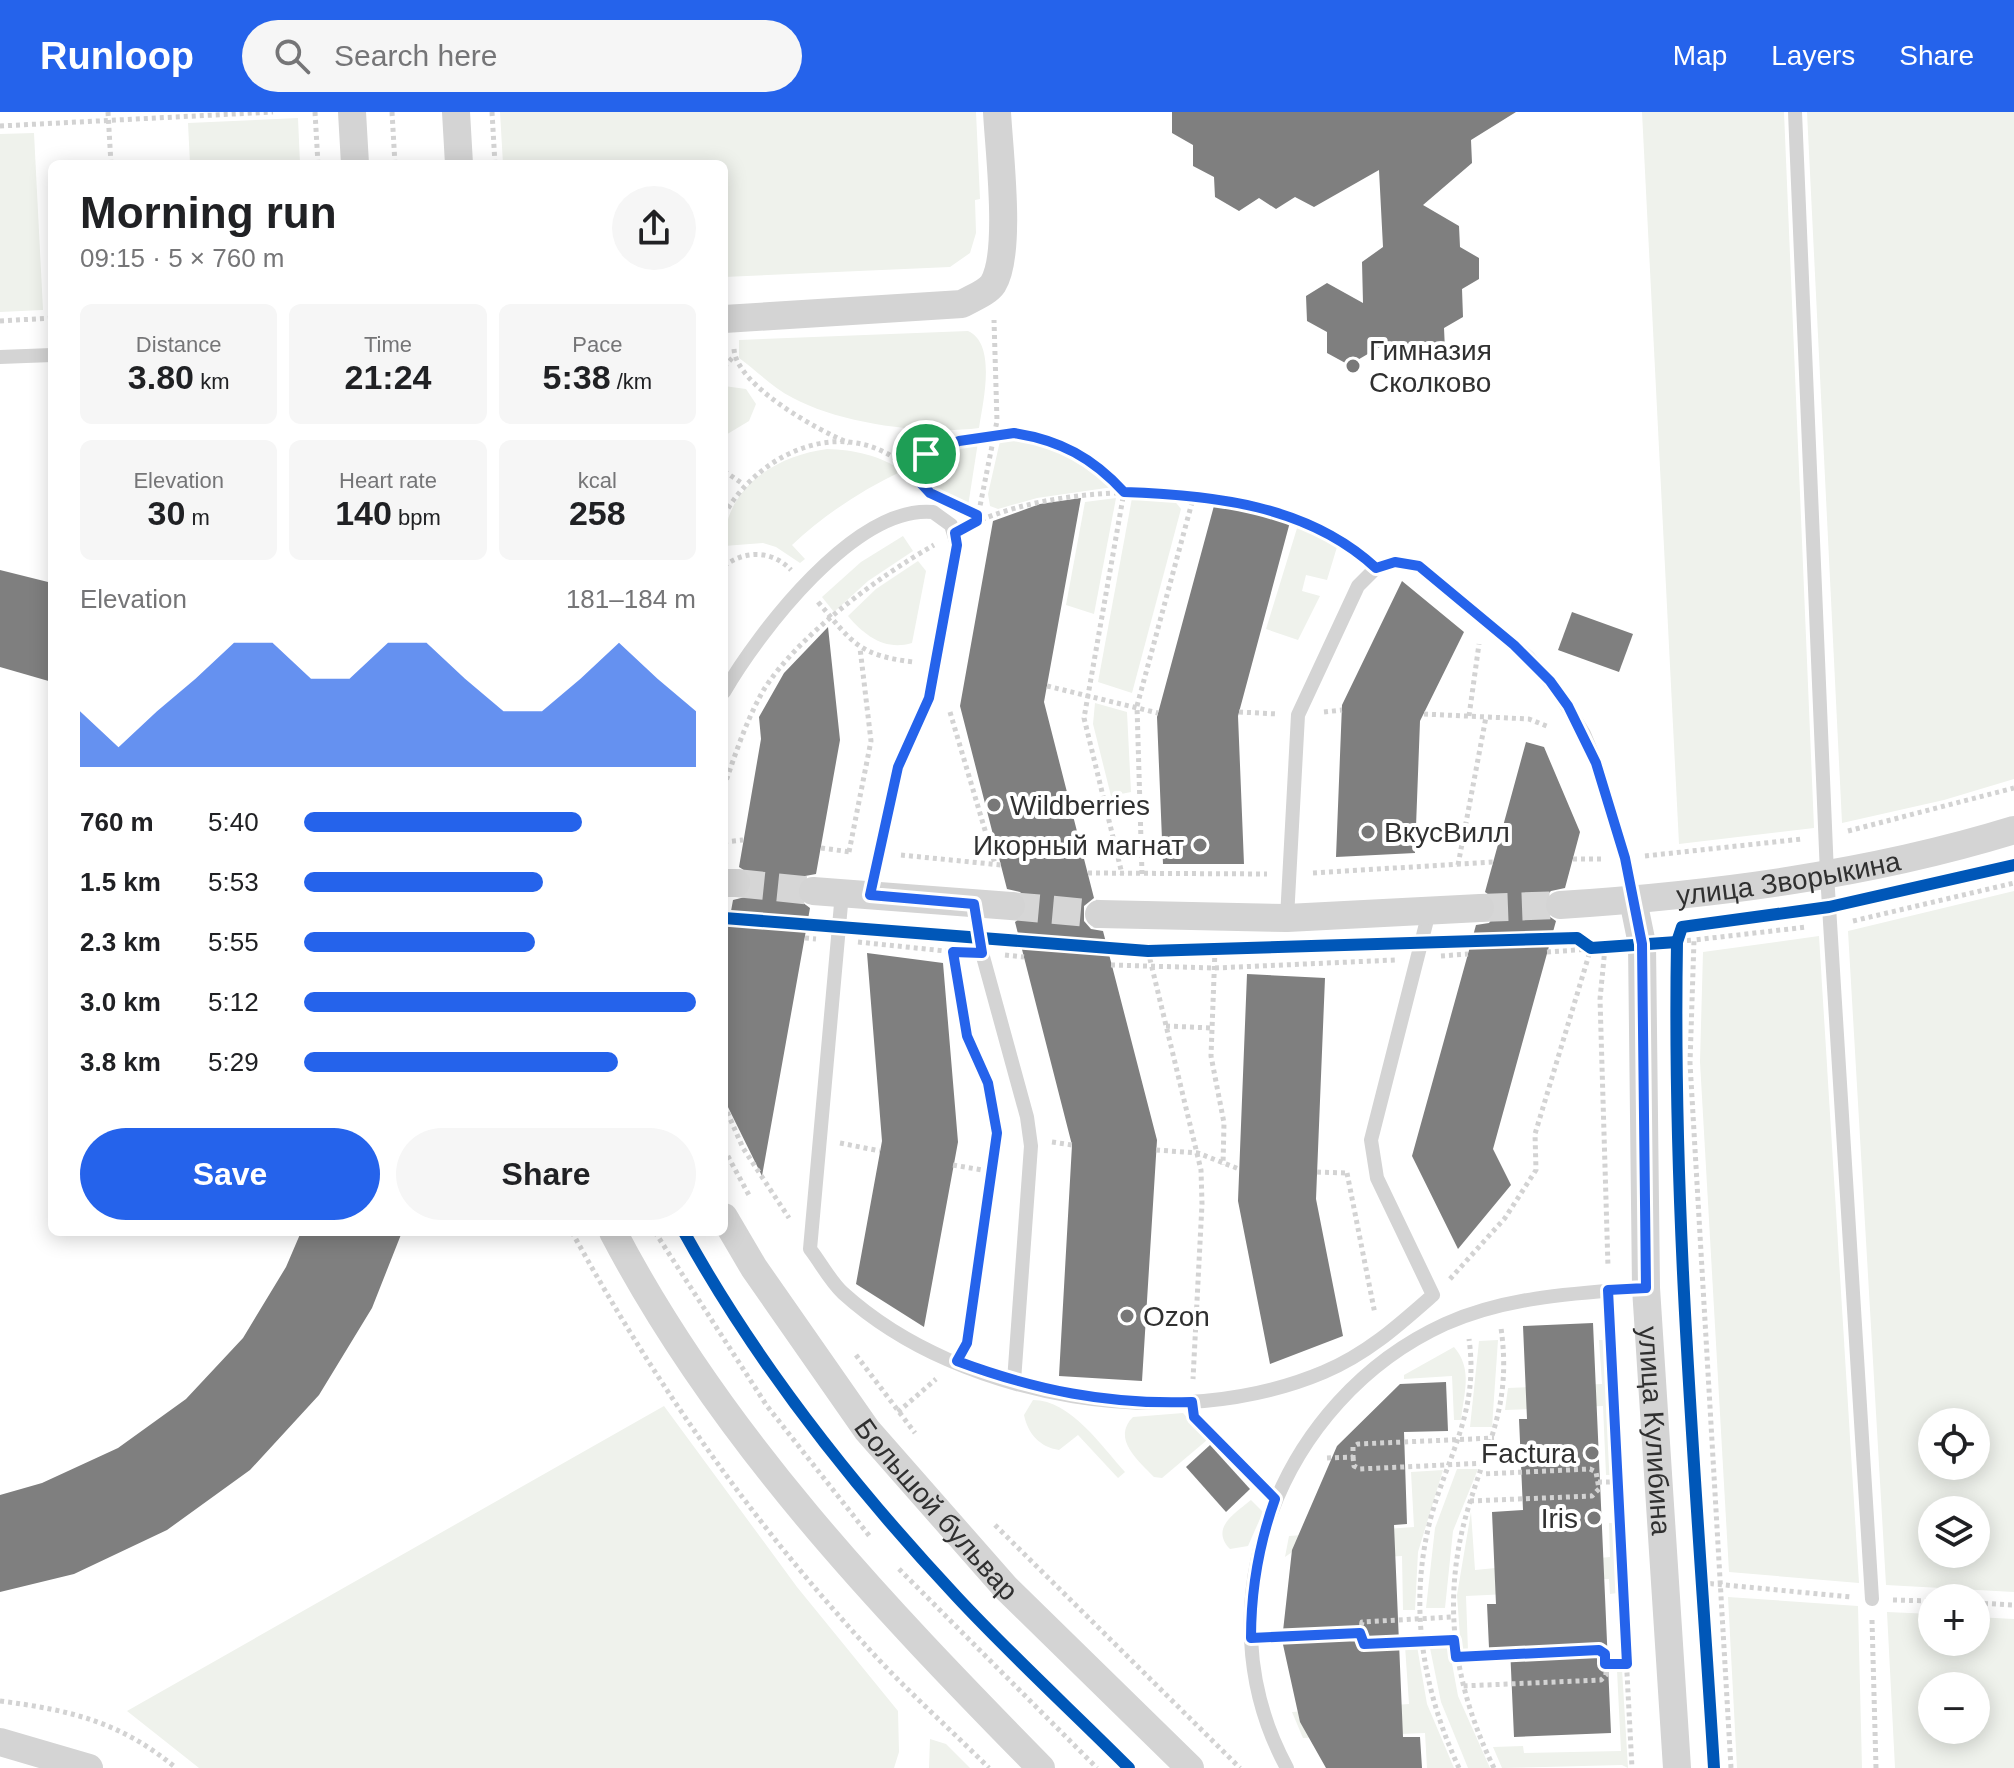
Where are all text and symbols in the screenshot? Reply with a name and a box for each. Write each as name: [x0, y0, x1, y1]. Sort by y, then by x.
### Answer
search box: [242, 20, 802, 92]
icon: search: [270, 34, 314, 78]
text: Runloop: [40, 35, 194, 77]
text: Search here: [334, 39, 498, 72]
text: Map: [1673, 40, 1727, 71]
text: Layers: [1771, 40, 1855, 71]
text: Share: [1899, 40, 1974, 71]
button: share: [612, 186, 696, 270]
text: Morning run: [80, 188, 337, 237]
text: 09:15 · 5 × 760 m: [80, 243, 285, 273]
text: Distance: [136, 332, 221, 357]
text: Time: [364, 332, 412, 357]
text: Pace: [572, 332, 622, 357]
place label: Гимназия Сколково: [1369, 335, 1492, 398]
marker: Гимназия Сколково: [1344, 357, 1362, 375]
text: 3.80: [128, 358, 194, 396]
text: 21:24: [345, 358, 431, 396]
text: 5:38: [543, 358, 611, 396]
text: km: [194, 369, 229, 394]
text: /km: [611, 369, 652, 394]
pin: [892, 420, 960, 488]
icon: arrive: [904, 432, 948, 476]
text: Elevation: [133, 468, 224, 493]
text: Heart rate: [339, 468, 437, 493]
text: kcal: [578, 468, 617, 493]
text: 30: [148, 494, 185, 532]
text: 140: [335, 494, 392, 532]
text: 258: [569, 494, 626, 532]
text: m: [185, 505, 210, 530]
text: bpm: [392, 505, 441, 530]
text: Elevation: [80, 584, 187, 614]
text: 181–184 m: [566, 584, 696, 614]
place label: Wildberries: [1010, 790, 1150, 821]
marker: Wildberries: [985, 796, 1003, 814]
text: 760 m: [80, 807, 154, 837]
text: 5:40: [208, 807, 259, 837]
place label: ВкусВилл: [1384, 817, 1510, 848]
marker: ВкусВилл: [1359, 823, 1377, 841]
place label: Икорный магнат: [973, 830, 1184, 861]
marker: Икорный магнат: [1191, 836, 1209, 854]
street label: улица Зворыкина: [1675, 845, 1904, 911]
text: 1.5 km: [80, 867, 161, 897]
text: 5:53: [208, 867, 259, 897]
text: 2.3 km: [80, 927, 161, 957]
text: 5:55: [208, 927, 259, 957]
text: 3.0 km: [80, 987, 161, 1017]
text: 5:12: [208, 987, 259, 1017]
text: 3.8 km: [80, 1047, 161, 1077]
text: 5:29: [208, 1047, 259, 1077]
button: Save: [80, 1128, 380, 1220]
button: Share: [396, 1128, 696, 1220]
place label: Ozon: [1143, 1301, 1210, 1332]
marker: Ozon: [1118, 1307, 1136, 1325]
street label: улица Кулибина: [1633, 1325, 1677, 1537]
map controls: [1918, 1408, 1990, 1744]
button: locate: [1918, 1408, 1990, 1480]
street label: Большой бульвар: [848, 1413, 1024, 1607]
place label: Factura: [1481, 1438, 1576, 1469]
marker: Factura: [1583, 1444, 1601, 1462]
button: layers: [1918, 1496, 1990, 1568]
place label: Iris: [1541, 1503, 1578, 1534]
marker: Iris: [1585, 1509, 1603, 1527]
button: +: [1918, 1584, 1990, 1656]
button: −: [1918, 1672, 1990, 1744]

